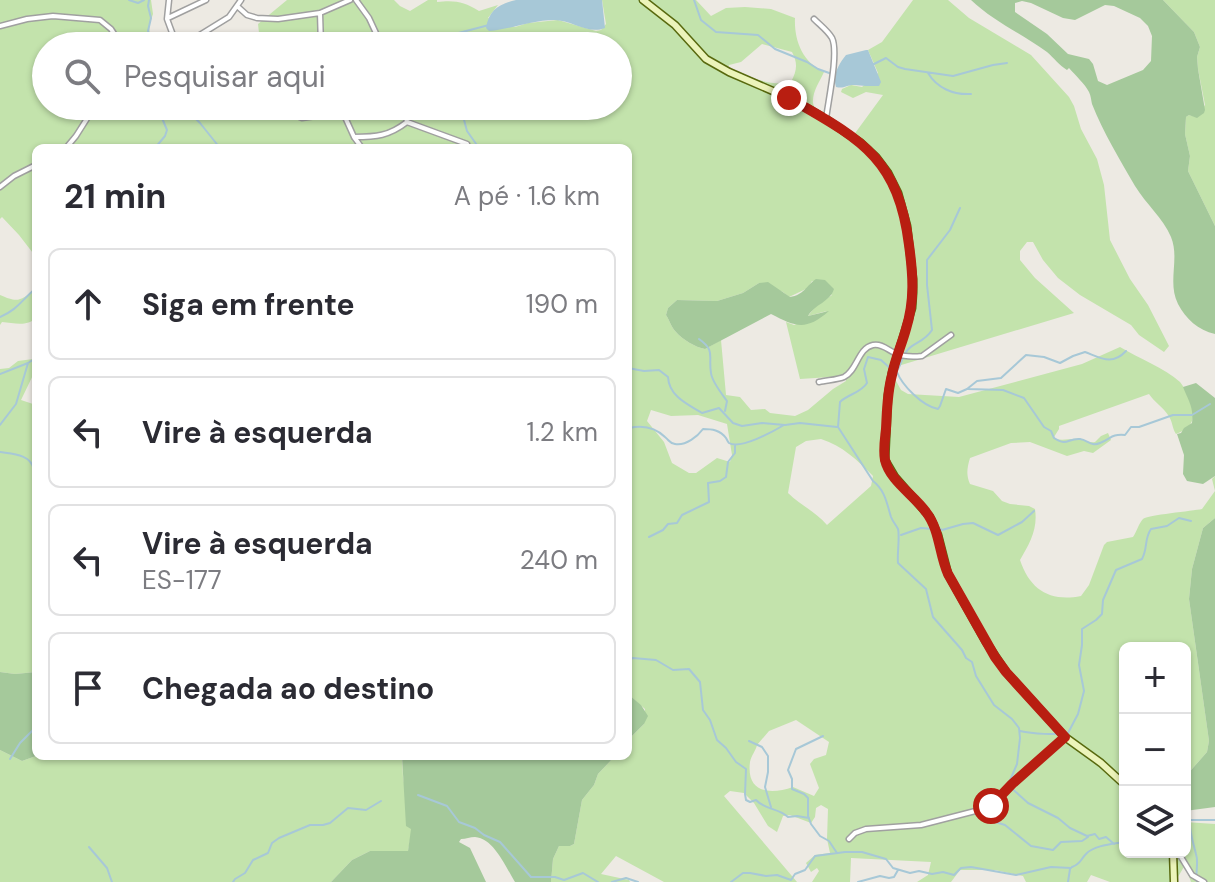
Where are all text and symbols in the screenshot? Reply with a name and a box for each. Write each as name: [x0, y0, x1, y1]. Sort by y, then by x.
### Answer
search box: [32, 32, 632, 120]
icon: search: [60, 54, 104, 98]
text: Pesquisar aqui: [124, 57, 326, 96]
route end: [771, 80, 807, 116]
text: 21 min: [64, 174, 166, 219]
text: A pé · 1.6 km: [454, 179, 600, 213]
icon: ahead: [66, 282, 110, 326]
text: Siga em frente: [142, 285, 355, 324]
text: 190 m: [526, 287, 598, 321]
icon: left: [66, 410, 110, 454]
text: Vire à esquerda: [142, 413, 373, 452]
text: 1.2 km: [527, 415, 598, 449]
text: Vire à esquerda: [142, 524, 373, 563]
icon: left: [66, 538, 110, 582]
text: 240 m: [520, 543, 598, 577]
text: ES-177: [142, 563, 222, 597]
map controls: [1119, 642, 1191, 858]
button: +: [1119, 642, 1191, 714]
icon: arrive: [66, 666, 110, 710]
text: Chegada ao destino: [142, 669, 434, 708]
button: −: [1119, 714, 1191, 786]
button: layers: [1119, 786, 1191, 858]
route start: [973, 788, 1009, 824]

